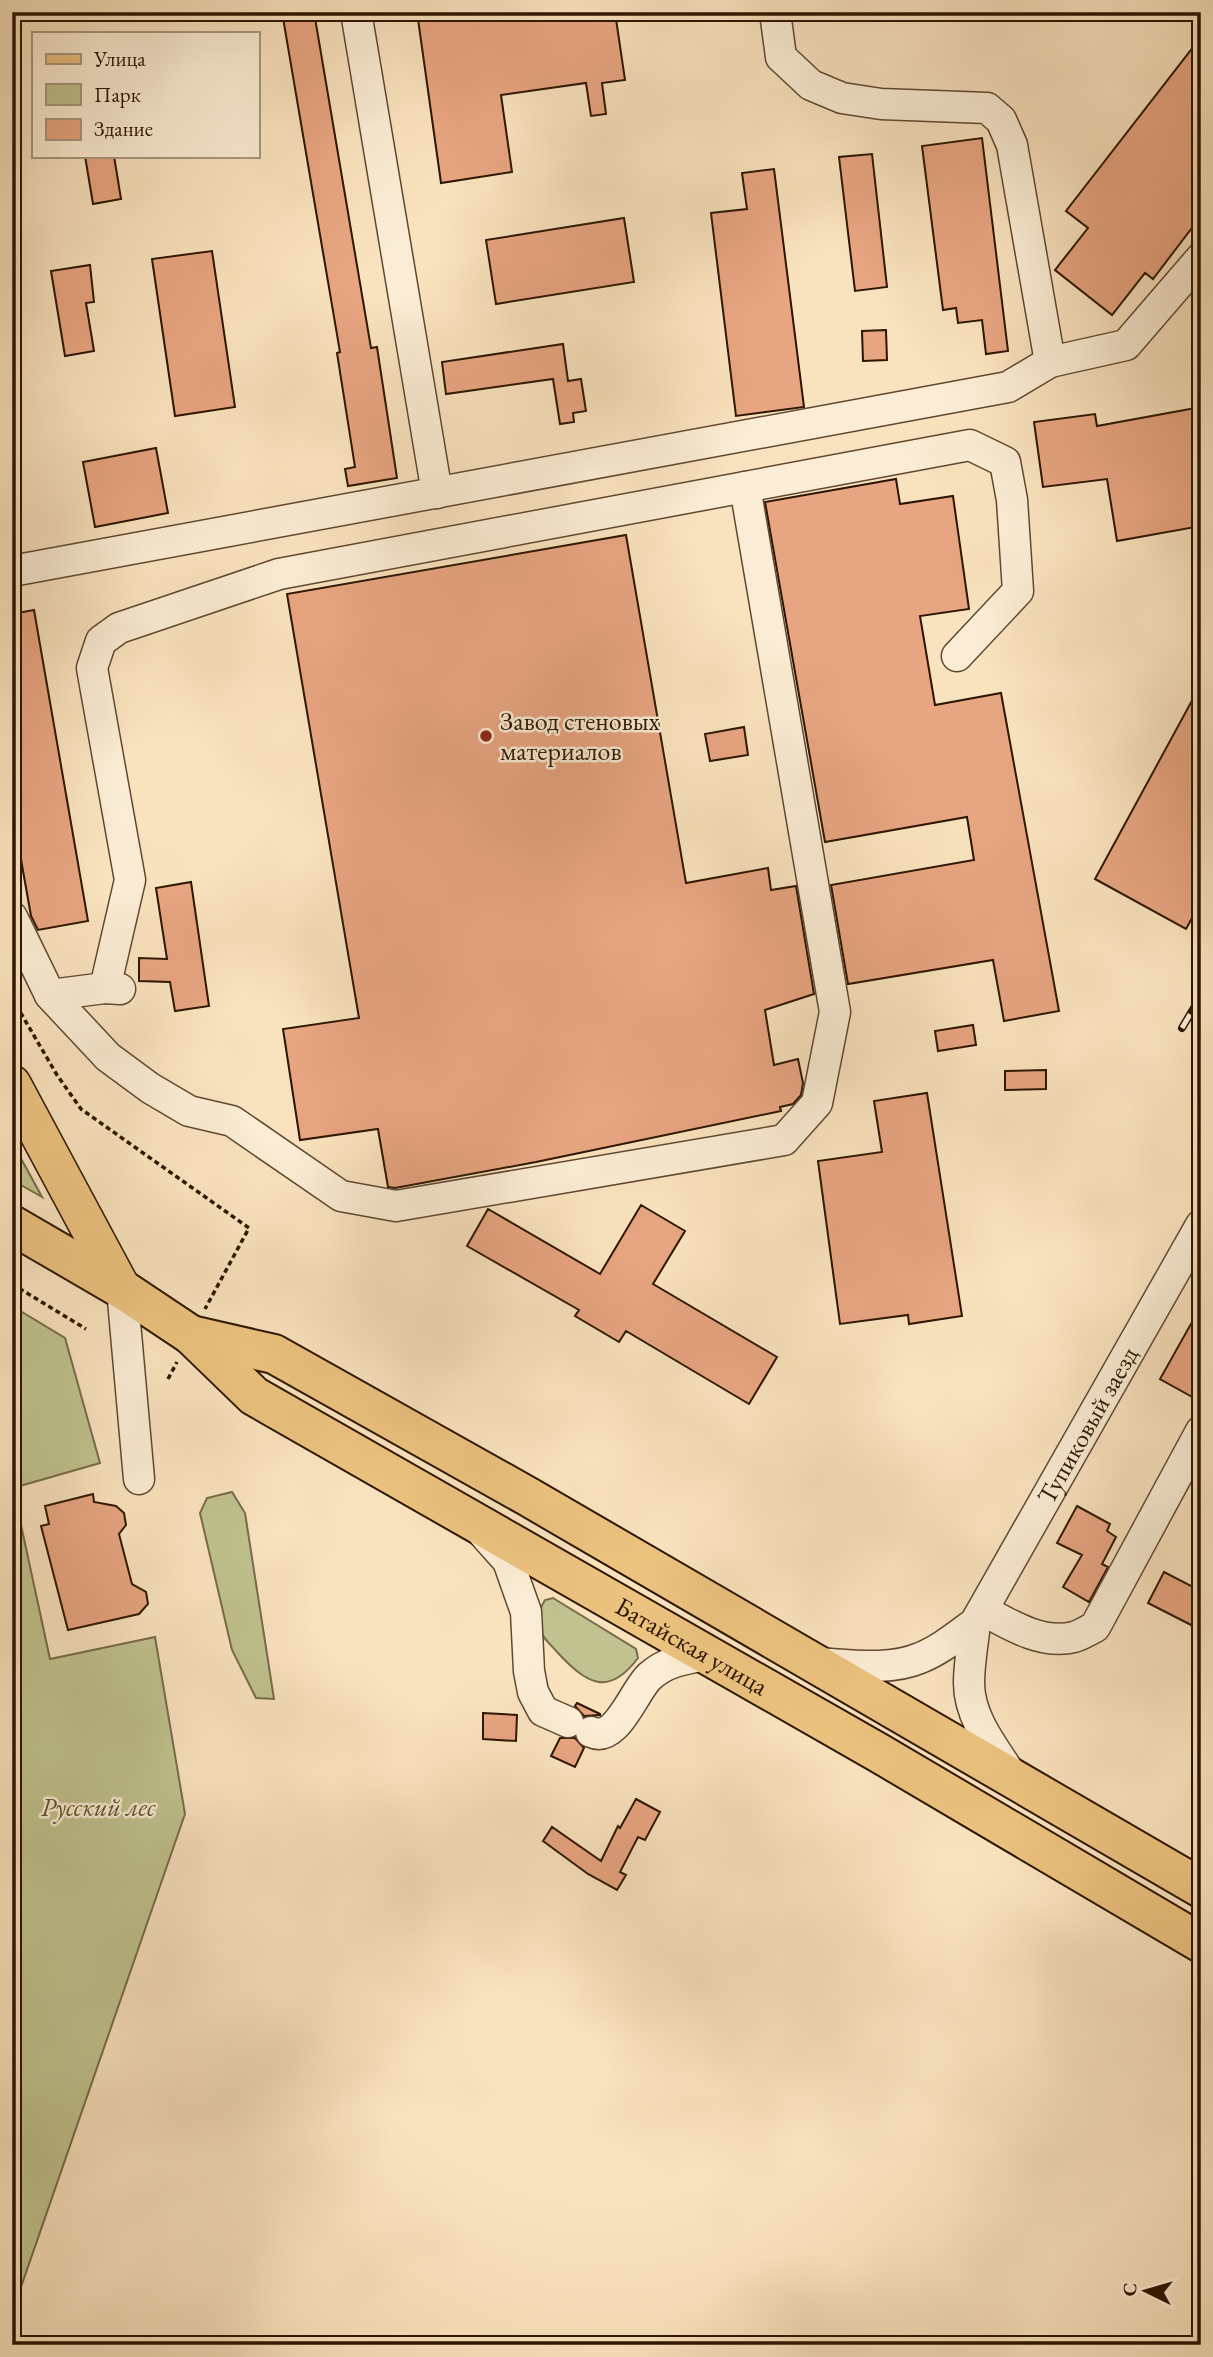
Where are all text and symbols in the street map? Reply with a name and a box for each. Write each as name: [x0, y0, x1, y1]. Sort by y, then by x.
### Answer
legend: [32, 32, 259, 158]
text: Улица: [93, 45, 146, 72]
text: Парк: [94, 81, 141, 108]
text: Здание: [94, 115, 153, 142]
place label: Завод стеновых материалов: [500, 704, 661, 768]
marker: Завод стеновых материалов: [478, 728, 494, 744]
street label: Тупиковый заезд: [1029, 1340, 1146, 1510]
street label: Батайская улица: [609, 1589, 775, 1703]
park label: Русский лес: [41, 1790, 156, 1824]
north arrow: [1112, 2256, 1182, 2326]
text: С: [1117, 2282, 1143, 2297]

